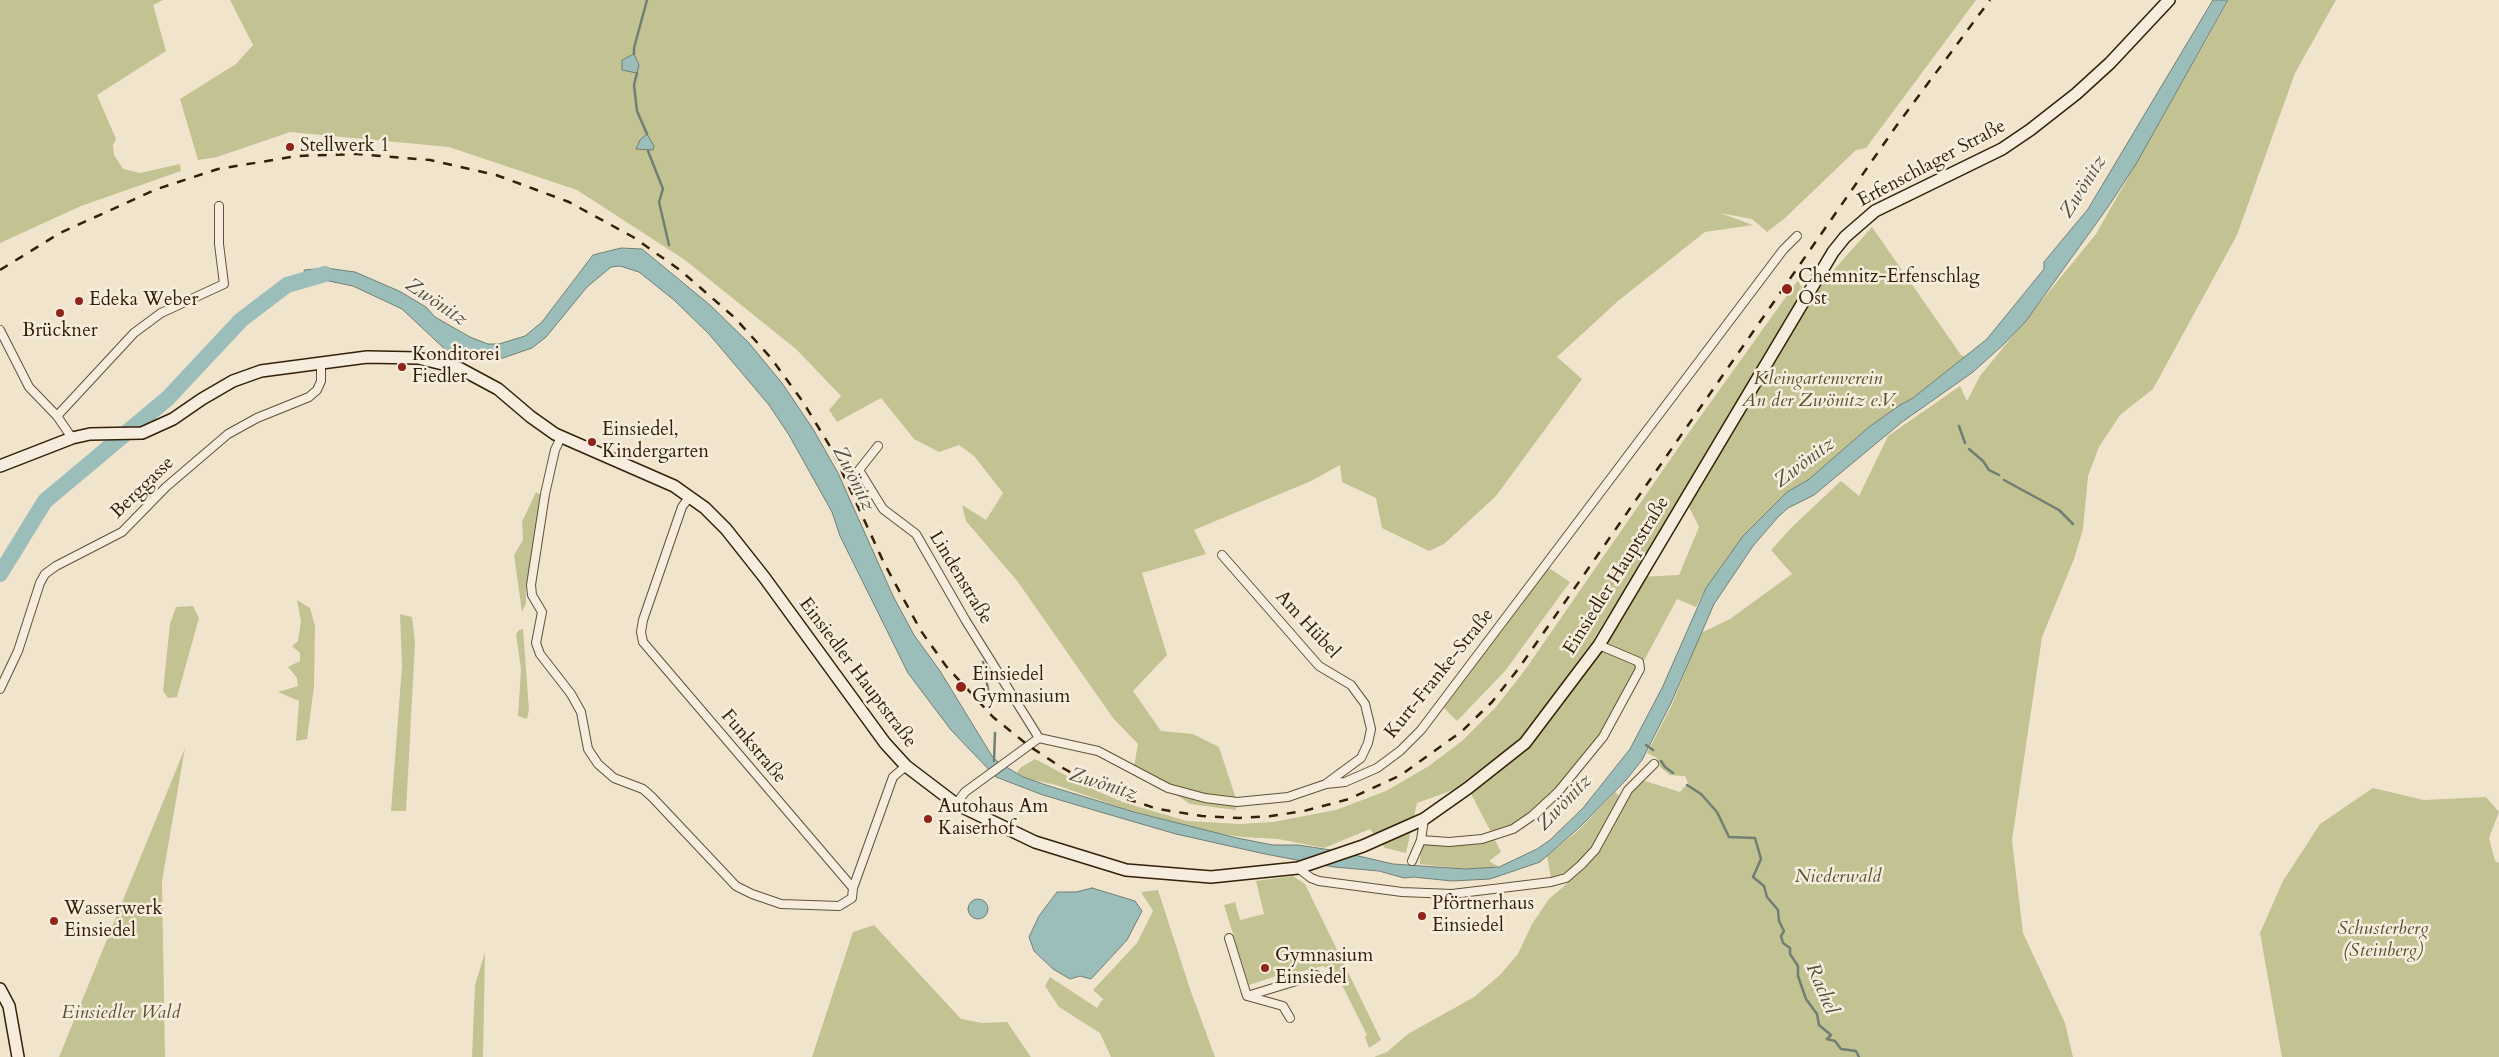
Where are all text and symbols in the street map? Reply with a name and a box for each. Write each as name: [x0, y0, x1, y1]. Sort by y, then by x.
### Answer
street label: Erfenschlager Straße: [1854, 115, 2010, 213]
place label: Stellwerk 1: [300, 136, 390, 158]
marker: Stellwerk 1: [284, 141, 296, 153]
water label: Zwönitz: [2055, 151, 2113, 223]
place label: Chemnitz-Erfenschlag Ost: [1798, 267, 1980, 311]
water label: Zwönitz: [400, 274, 472, 332]
marker: Chemnitz-Erfenschlag Ost: [1780, 282, 1794, 296]
place label: Edeka Weber: [89, 290, 198, 312]
marker: Edeka Weber: [73, 295, 85, 307]
marker: Brückner: [54, 307, 66, 319]
place label: Brückner: [22, 321, 98, 343]
place label: Konditorei Fiedler: [412, 345, 500, 389]
marker: Konditorei Fiedler: [396, 361, 408, 373]
park label: Kleingartenverein An der Zwönitz e.V.: [1742, 369, 1894, 413]
place label: Einsiedel, Kindergarten: [602, 420, 709, 464]
water label: Zwönitz: [1770, 432, 1840, 494]
marker: Einsiedel, Kindergarten: [586, 436, 598, 448]
water label: Zwönitz: [827, 443, 879, 515]
street label: Berggasse: [107, 452, 179, 524]
street label: Einsiedler Hauptstraße: [1559, 493, 1675, 659]
street label: Lindenstraße: [923, 527, 997, 629]
street label: Am Hübel: [1270, 586, 1344, 664]
street label: Einsiedler Hauptstraße: [793, 594, 921, 752]
street label: Kurt-Franke-Straße: [1381, 604, 1499, 744]
place label: Einsiedel Gymnasium: [972, 665, 1070, 709]
marker: Einsiedel Gymnasium: [954, 680, 968, 694]
street label: Funkstraße: [715, 705, 791, 789]
water label: Zwönitz: [1066, 763, 1140, 807]
water label: Zwönitz: [1532, 770, 1598, 836]
place label: Autohaus Am Kaiserhof: [938, 797, 1048, 841]
marker: Autohaus Am Kaiserhof: [922, 813, 934, 825]
park label: Niederwald: [1795, 867, 1881, 889]
place label: Pförtnerhaus Einsiedel: [1432, 894, 1534, 938]
place label: Wasserwerk Einsiedel: [64, 899, 162, 943]
marker: Pförtnerhaus Einsiedel: [1416, 910, 1428, 922]
marker: Wasserwerk Einsiedel: [48, 915, 60, 927]
park label: Schusterberg (Steinberg): [2337, 919, 2429, 963]
place label: Gymnasium Einsiedel: [1275, 946, 1373, 990]
water label: Rachel: [1800, 960, 1842, 1018]
marker: Gymnasium Einsiedel: [1259, 962, 1271, 974]
park label: Einsiedler Wald: [62, 1003, 180, 1025]

